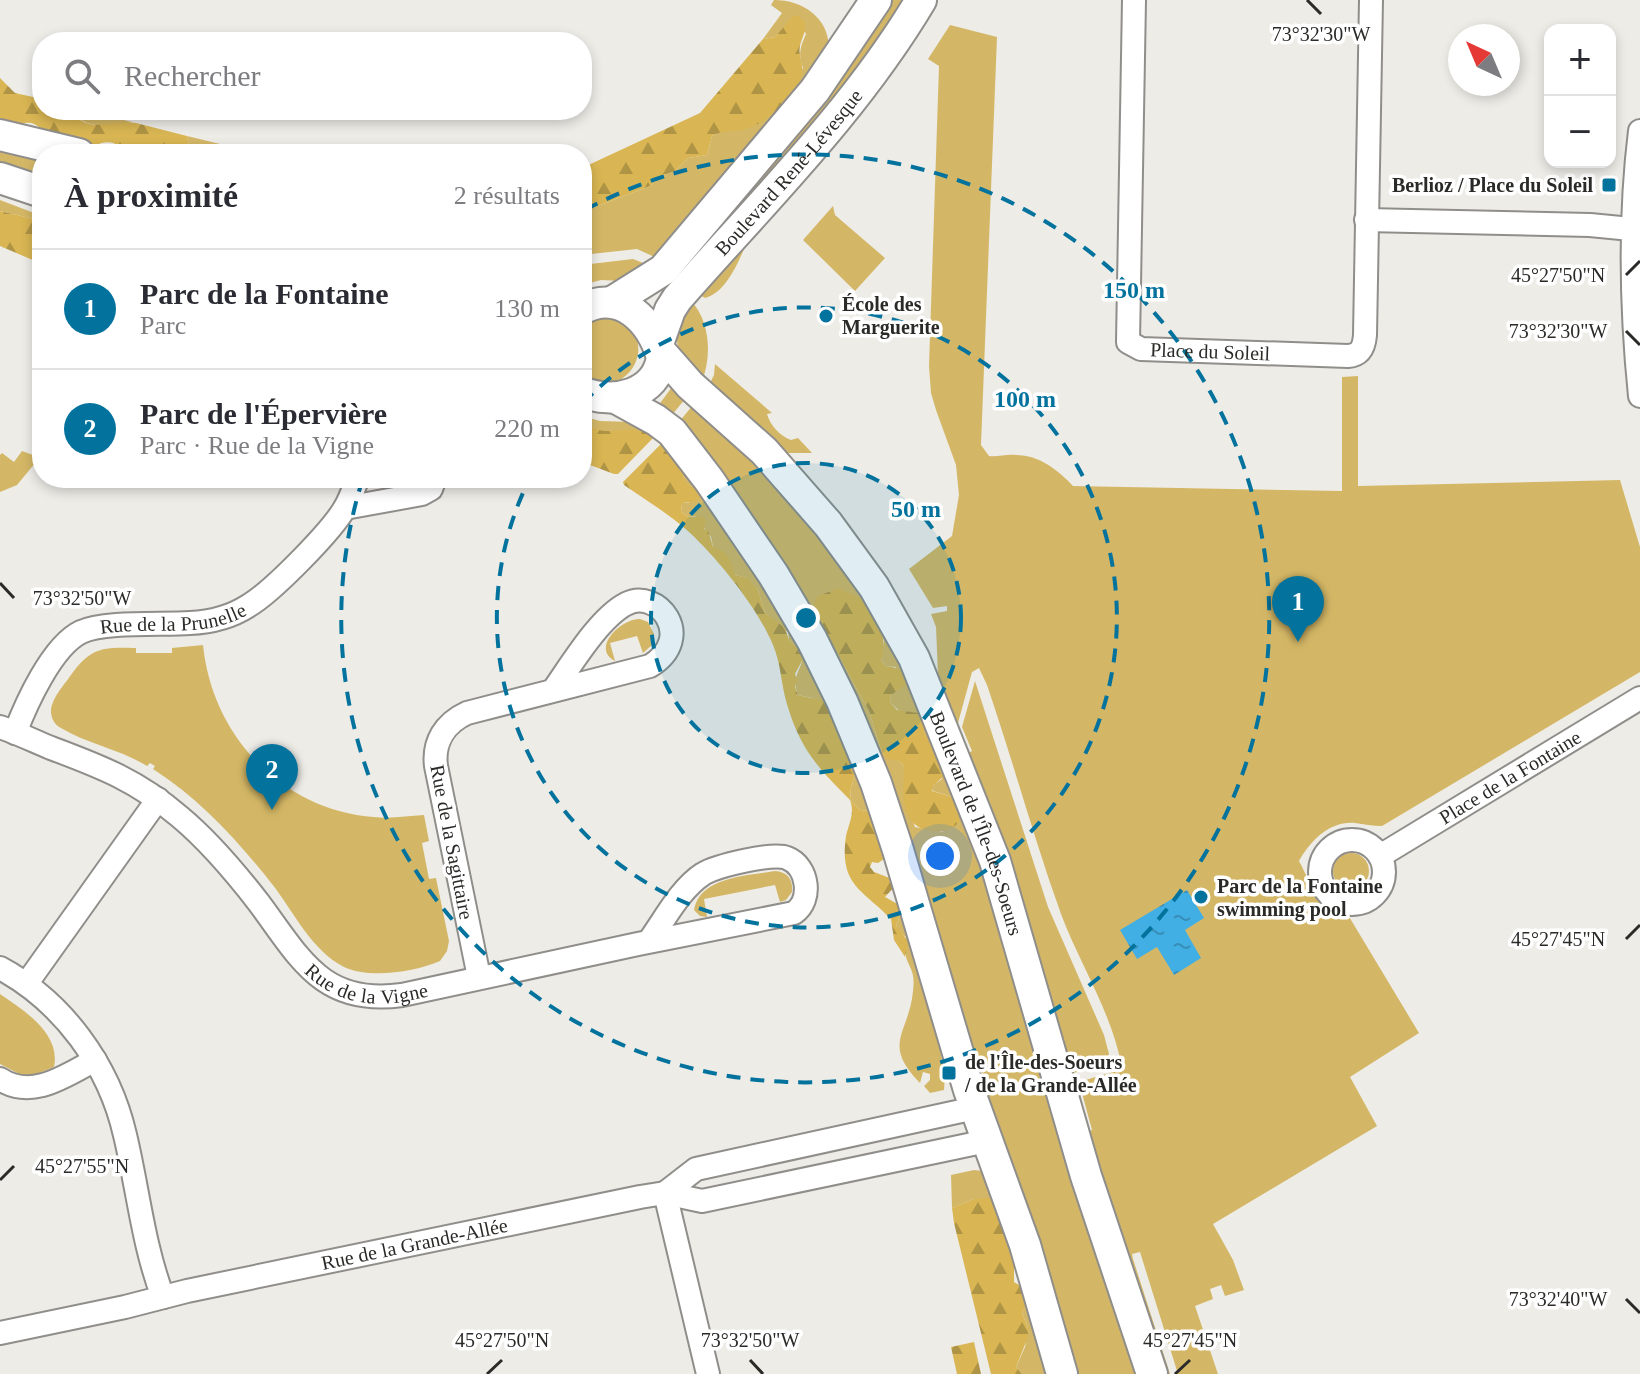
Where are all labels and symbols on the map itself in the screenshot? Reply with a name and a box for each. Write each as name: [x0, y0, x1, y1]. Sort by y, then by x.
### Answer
text: 73°32'30"W: [1272, 23, 1370, 45]
north arrow: [1448, 24, 1520, 96]
street label: Boulevard René-Lévesque: [710, 85, 867, 260]
place label: Berlioz / Place du Soleil: [1392, 174, 1593, 196]
marker: Berlioz / Place du Soleil: [1600, 176, 1618, 194]
text: 45°27'50"N: [1511, 264, 1605, 286]
text: 150 m: [1103, 277, 1165, 303]
place label: École des Marguerite: [842, 293, 940, 339]
marker: École des Marguerite: [817, 307, 835, 325]
text: 73°32'30"W: [1509, 320, 1607, 342]
street label: Place du Soleil: [1150, 338, 1271, 364]
text: 100 m: [994, 386, 1056, 412]
text: 50 m: [891, 496, 941, 522]
pin: 1: [1272, 576, 1324, 642]
text: 73°32'50"W: [33, 587, 131, 609]
street label: Rue de la Prunelle: [99, 598, 250, 638]
centre of rings: [792, 604, 820, 632]
street label: Boulevard de l'Île-des-Soeurs: [925, 708, 1027, 938]
street label: Place de la Fontaine: [1435, 726, 1585, 828]
pin: 2: [246, 744, 298, 810]
street label: Rue de la Sagittaire: [425, 763, 478, 922]
your location: [920, 836, 960, 876]
place label: Parc de la Fontaine swimming pool: [1217, 875, 1383, 921]
marker: Parc de la Fontaine swimming pool: [1192, 888, 1210, 906]
text: 45°27'45"N: [1511, 928, 1605, 950]
street label: Rue de la Vigne: [301, 959, 430, 1008]
place label: de l'Île-des-Soeurs / de la Grande-Allée: [964, 1050, 1137, 1096]
marker: de l'Île-des-Soeurs / de la Grande-Allée: [940, 1064, 958, 1082]
text: 45°27'55"N: [35, 1155, 129, 1177]
street label: Rue de la Grande-Allée: [319, 1214, 510, 1274]
text: 73°32'40"W: [1509, 1288, 1607, 1310]
text: 45°27'50"N: [455, 1329, 549, 1351]
text: 73°32'50"W: [701, 1329, 799, 1351]
text: 45°27'45"N: [1143, 1329, 1237, 1351]

